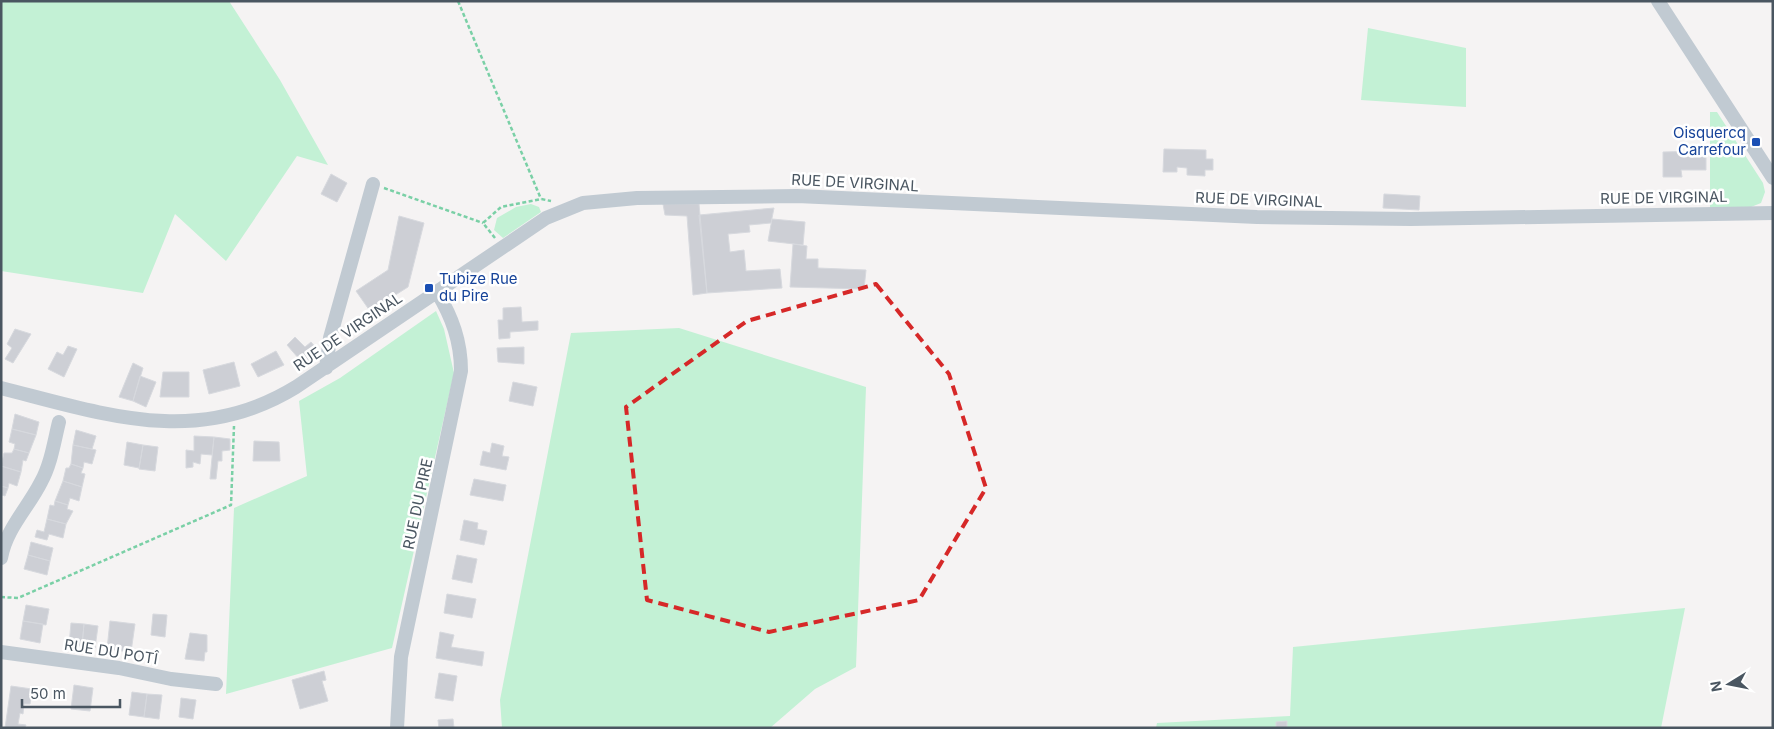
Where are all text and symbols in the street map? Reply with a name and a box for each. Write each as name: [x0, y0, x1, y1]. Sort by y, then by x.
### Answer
place label: Oisquercq Carrefour: [1673, 123, 1746, 159]
marker: Oisquercq Carrefour: [1750, 136, 1762, 148]
street label: RUE DE VIRGINAL: [791, 170, 919, 195]
street label: RUE DE VIRGINAL: [1600, 187, 1728, 208]
street label: RUE DE VIRGINAL: [1195, 188, 1323, 211]
place label: Tubize Rue du Pire: [439, 269, 518, 305]
marker: Tubize Rue du Pire: [423, 282, 435, 294]
street label: RUE DE VIRGINAL: [290, 288, 406, 375]
street label: RUE DU PIRE: [399, 457, 436, 551]
street label: RUE DU POTÎ: [63, 635, 160, 668]
north arrow: [1704, 659, 1754, 709]
scale bar: [22, 676, 120, 708]
text: N: [1706, 680, 1725, 693]
text: 50 m: [30, 684, 66, 703]

